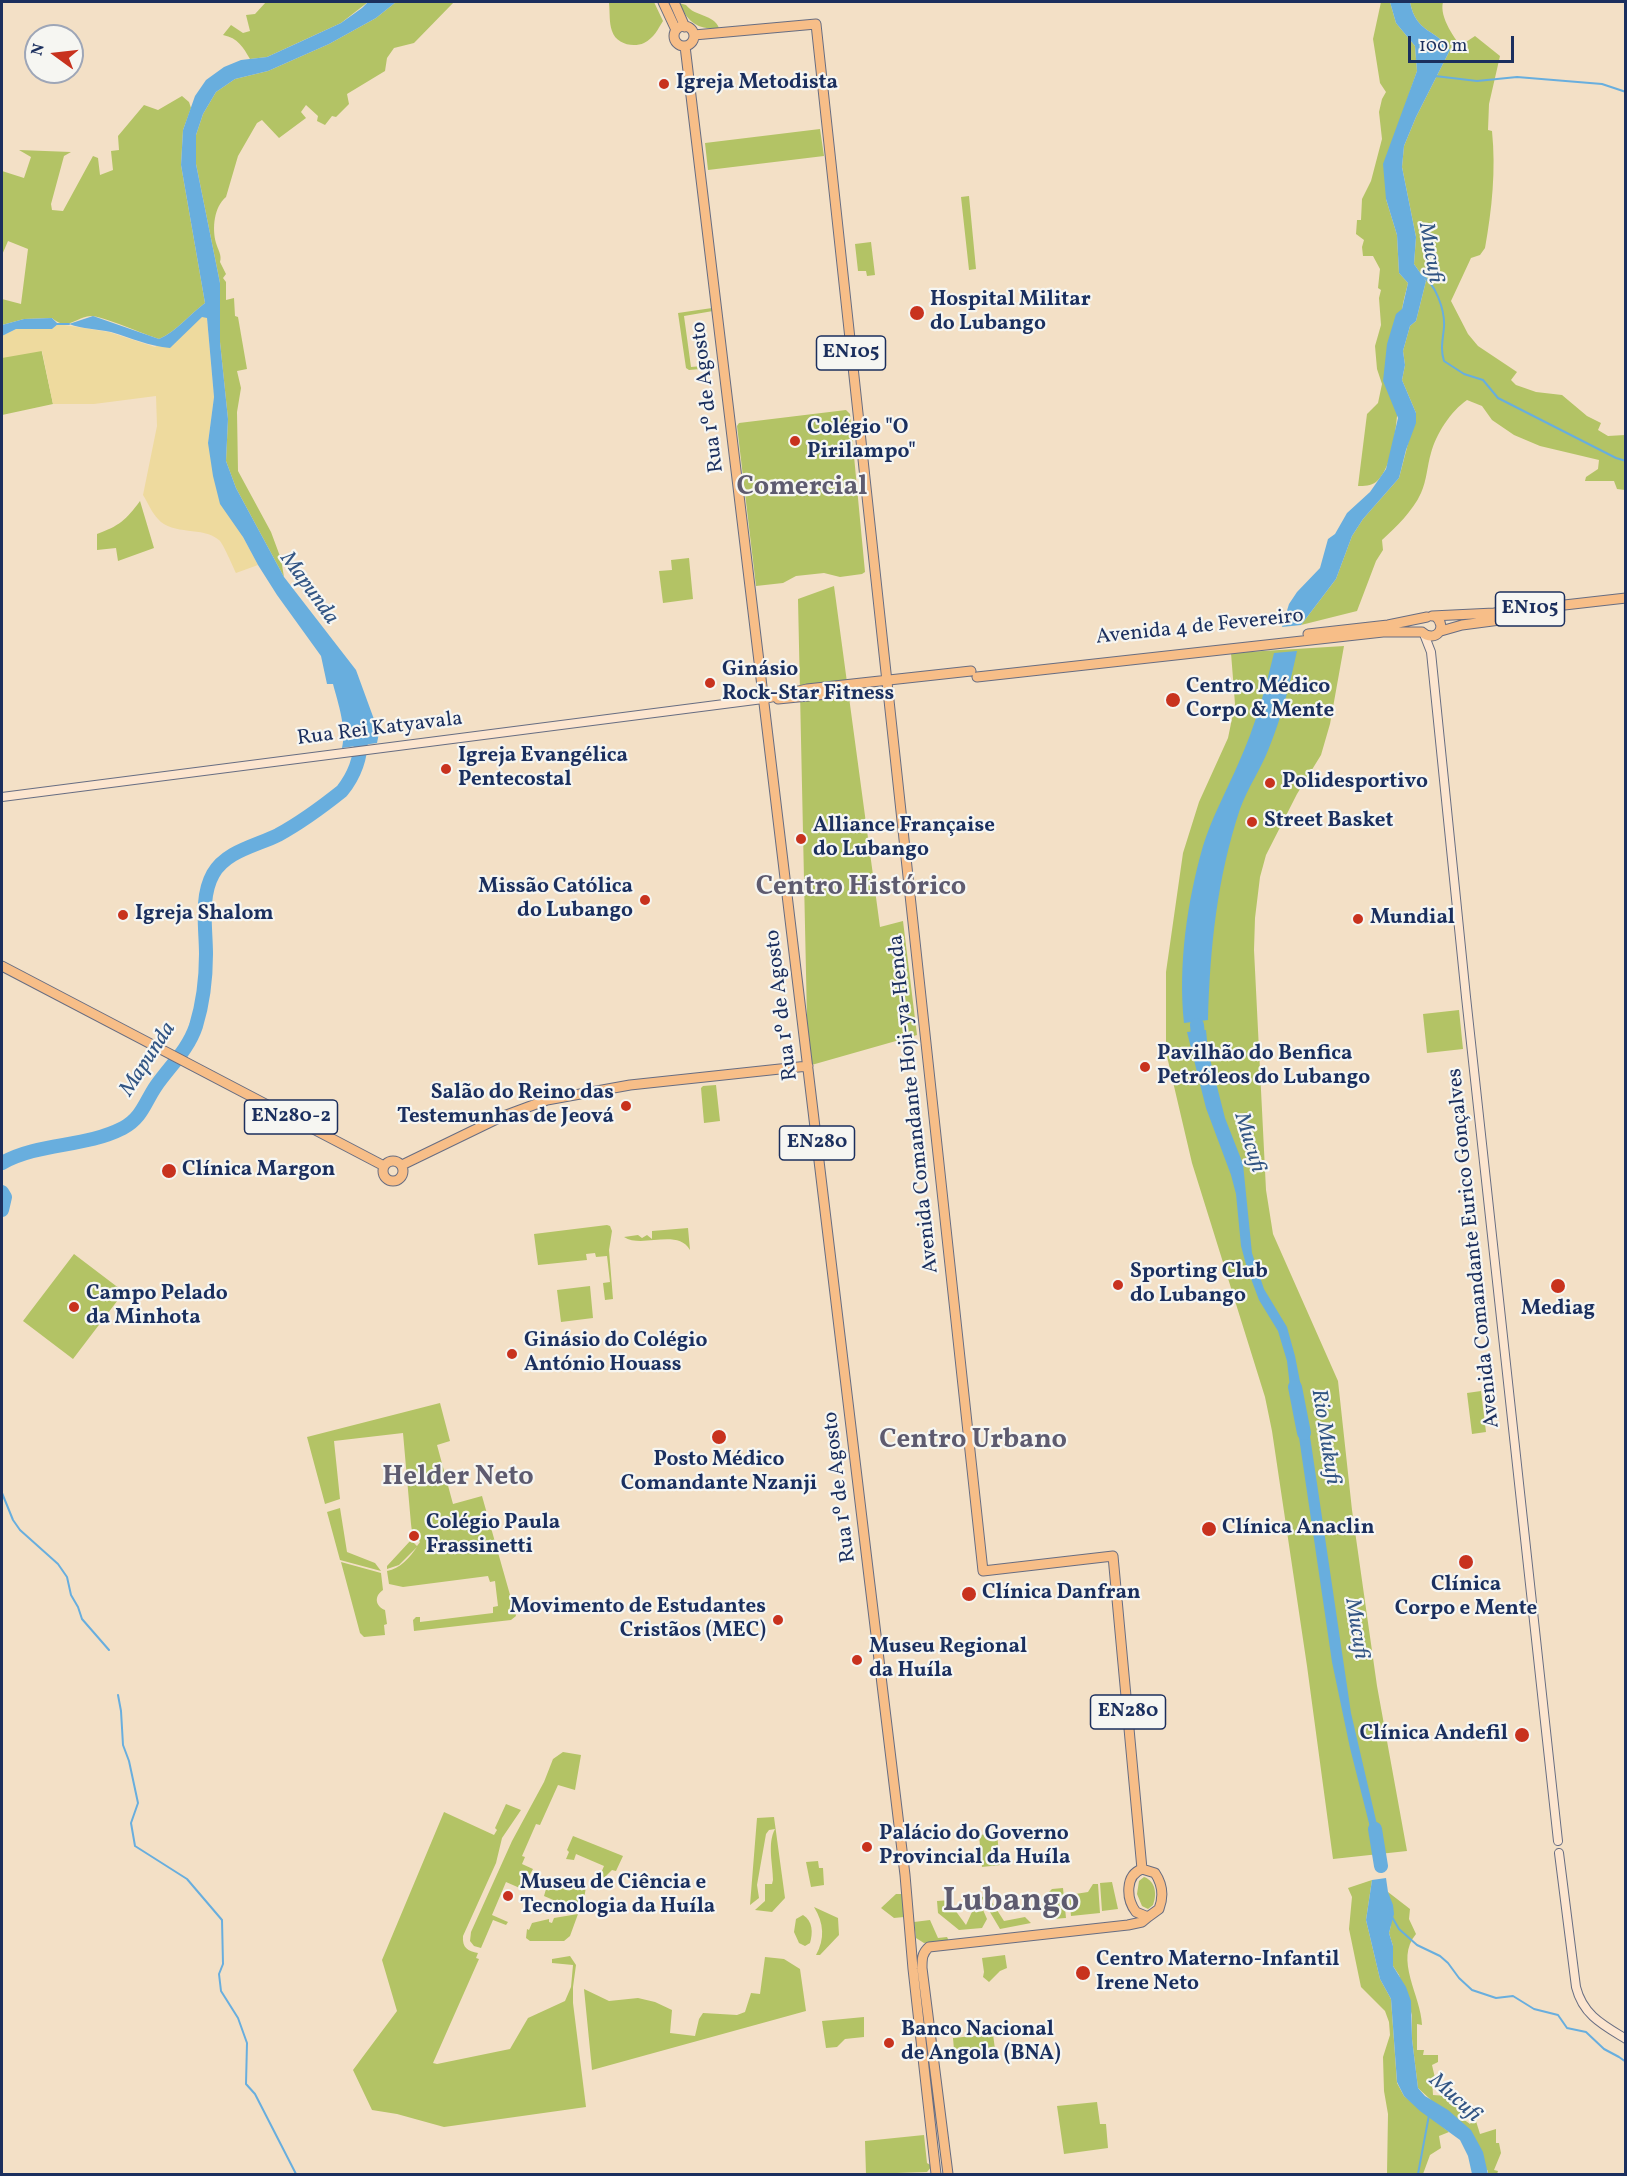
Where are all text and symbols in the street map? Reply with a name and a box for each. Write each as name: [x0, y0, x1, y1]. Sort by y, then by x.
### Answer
north arrow: [24, 24, 84, 84]
scale bar: [1411, 24, 1518, 62]
text: 100 m: [1419, 34, 1468, 59]
text: N: [26, 41, 51, 58]
place label: Igreja Metodista: [676, 71, 838, 97]
marker: Igreja Metodista: [657, 77, 671, 91]
water label: Mucufi: [1411, 221, 1447, 285]
place label: Hospital Militar do Lubango: [930, 288, 1091, 338]
marker: Hospital Militar do Lubango: [908, 304, 926, 322]
street label: Rua 1º de Agosto: [687, 320, 731, 474]
road number: EN105: [816, 336, 886, 370]
place label: Colégio "O Pirilampo": [807, 416, 916, 466]
marker: Colégio "O Pirilampo": [788, 434, 802, 448]
district label: Comercial: [736, 473, 868, 505]
water label: Mapunda: [273, 548, 343, 630]
road number: EN105: [1496, 592, 1564, 626]
street label: Avenida 4 de Fevereiro: [1095, 605, 1305, 651]
place label: Ginásio Rock-Star Fitness: [722, 658, 894, 708]
place label: Centro Médico Corpo & Mente: [1186, 675, 1334, 725]
marker: Ginásio Rock-Star Fitness: [703, 676, 717, 690]
marker: Centro Médico Corpo & Mente: [1164, 691, 1182, 709]
street label: Rua Rei Katyavala: [296, 707, 464, 753]
place label: Igreja Evangélica Pentecostal: [458, 744, 628, 794]
marker: Igreja Evangélica Pentecostal: [439, 762, 453, 776]
place label: Polidesportivo: [1282, 770, 1428, 796]
marker: Polidesportivo: [1263, 776, 1277, 790]
place label: Street Basket: [1264, 809, 1393, 835]
place label: Alliance Française do Lubango: [813, 814, 995, 864]
marker: Street Basket: [1245, 815, 1259, 829]
marker: Alliance Française do Lubango: [794, 832, 808, 846]
district label: Centro Histórico: [756, 873, 966, 905]
place label: Missão Católica do Lubango: [478, 875, 633, 925]
marker: Missão Católica do Lubango: [638, 893, 652, 907]
place label: Igreja Shalom: [135, 902, 274, 928]
place label: Mundial: [1370, 906, 1455, 932]
marker: Igreja Shalom: [116, 908, 130, 922]
marker: Mundial: [1351, 912, 1365, 926]
street label: Rua 1º de Agosto: [761, 928, 805, 1082]
street label: Avenida Comandante Hoji-ya-Henda: [885, 933, 945, 1275]
water label: Mapunda: [115, 1018, 183, 1102]
place label: Pavilhão do Benfica Petróleos do Lubango: [1157, 1042, 1370, 1092]
marker: Pavilhão do Benfica Petróleos do Lubango: [1138, 1060, 1152, 1074]
street label: Avenida Comandante Eurico Gonçalves: [1444, 1067, 1506, 1429]
place label: Salão do Reino das Testemunhas de Jeová: [397, 1081, 614, 1131]
marker: Salão do Reino das Testemunhas de Jeová: [619, 1099, 633, 1113]
road number: EN280-2: [244, 1100, 338, 1134]
water label: Mucufi: [1226, 1110, 1270, 1176]
road number: EN280: [780, 1126, 854, 1160]
place label: Clínica Margon: [182, 1158, 335, 1184]
marker: Clínica Margon: [160, 1162, 178, 1180]
place label: Sporting Club do Lubango: [1130, 1260, 1268, 1310]
marker: Mediag: [1549, 1277, 1567, 1295]
marker: Sporting Club do Lubango: [1111, 1278, 1125, 1292]
place label: Campo Pelado da Minhota: [86, 1282, 228, 1332]
place label: Mediag: [1521, 1297, 1595, 1323]
marker: Campo Pelado da Minhota: [67, 1300, 81, 1314]
place label: Ginásio do Colégio António Houass: [524, 1329, 707, 1379]
marker: Ginásio do Colégio António Houass: [505, 1347, 519, 1361]
water label: Rio Mukufi: [1303, 1387, 1345, 1487]
street label: Rua 1º de Agosto: [819, 1410, 863, 1564]
district label: Centro Urbano: [879, 1426, 1067, 1458]
marker: Posto Médico Comandante Nzanji: [710, 1428, 728, 1446]
place label: Posto Médico Comandante Nzanji: [621, 1448, 817, 1498]
district label: Helder Neto: [382, 1463, 534, 1495]
place label: Colégio Paula Frassinetti: [426, 1511, 560, 1561]
place label: Clínica Anaclin: [1222, 1516, 1374, 1542]
marker: Clínica Anaclin: [1200, 1520, 1218, 1538]
marker: Colégio Paula Frassinetti: [407, 1529, 421, 1543]
marker: Clínica Corpo e Mente: [1457, 1553, 1475, 1571]
place label: Clínica Corpo e Mente: [1395, 1573, 1537, 1623]
place label: Clínica Danfran: [982, 1581, 1141, 1607]
marker: Clínica Danfran: [960, 1585, 978, 1603]
place label: Movimento de Estudantes Cristãos (MEC): [510, 1595, 766, 1645]
water label: Mucufi: [1337, 1597, 1373, 1661]
marker: Movimento de Estudantes Cristãos (MEC): [771, 1613, 785, 1627]
place label: Museu Regional da Huíla: [869, 1635, 1027, 1685]
marker: Museu Regional da Huíla: [850, 1653, 864, 1667]
road number: EN280: [1090, 1695, 1166, 1729]
place label: Clínica Andefil: [1360, 1722, 1508, 1748]
marker: Clínica Andefil: [1513, 1726, 1531, 1744]
place label: Palácio do Governo Provincial da Huíla: [879, 1822, 1070, 1872]
marker: Palácio do Governo Provincial da Huíla: [860, 1840, 874, 1854]
place label: Museu de Ciência e Tecnologia da Huíla: [520, 1871, 715, 1921]
district label: Lubango: [943, 1884, 1079, 1924]
marker: Museu de Ciência e Tecnologia da Huíla: [501, 1889, 515, 1903]
place label: Centro Materno-Infantil Irene Neto: [1096, 1948, 1339, 1998]
marker: Centro Materno-Infantil Irene Neto: [1074, 1964, 1092, 1982]
place label: Banco Nacional de Angola (BNA): [901, 2018, 1061, 2068]
marker: Banco Nacional de Angola (BNA): [882, 2036, 896, 2050]
water label: Mucufi: [1423, 2069, 1485, 2129]

